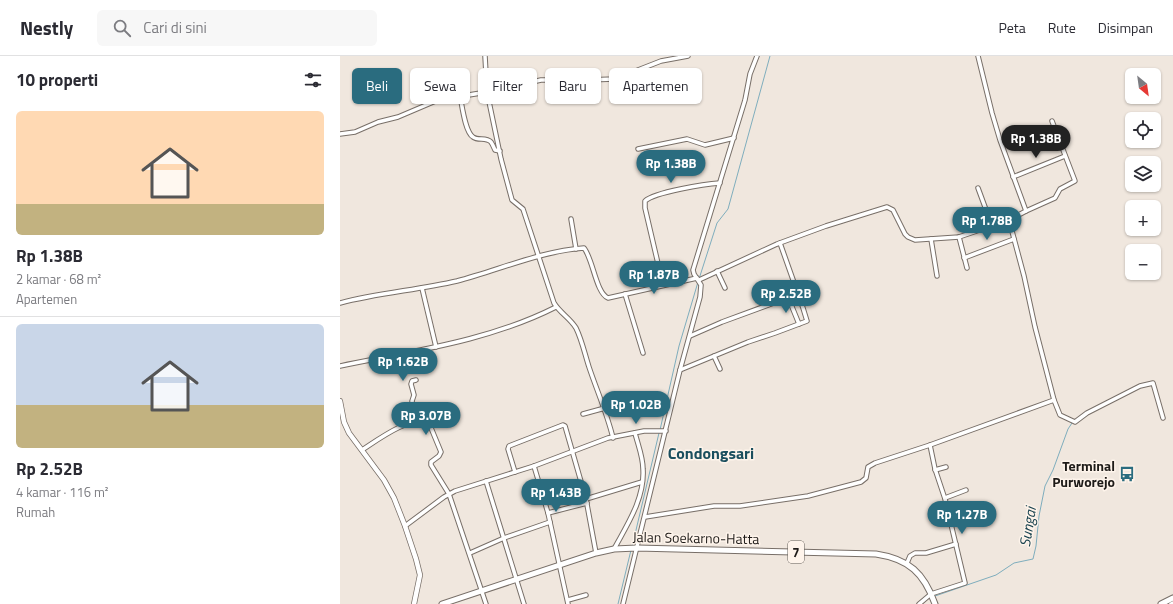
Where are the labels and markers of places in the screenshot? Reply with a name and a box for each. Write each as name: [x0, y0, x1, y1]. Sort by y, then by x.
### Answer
pin: Rp 1.38B: [995, 125, 1077, 159]
pin: Rp 1.38B: [630, 150, 712, 184]
pin: Rp 1.78B: [946, 207, 1028, 241]
pin: Rp 1.87B: [613, 261, 695, 295]
pin: Rp 2.52B: [745, 280, 827, 314]
pin: Rp 1.62B: [362, 348, 444, 382]
pin: Rp 1.02B: [595, 391, 677, 425]
pin: Rp 3.07B: [385, 402, 467, 436]
place label: Terminal Purworejo: [1052, 455, 1115, 492]
bus stop icon: Terminal Purworejo: [1118, 465, 1136, 483]
pin: Rp 1.43B: [515, 479, 597, 513]
pin: Rp 1.27B: [921, 501, 1003, 535]

